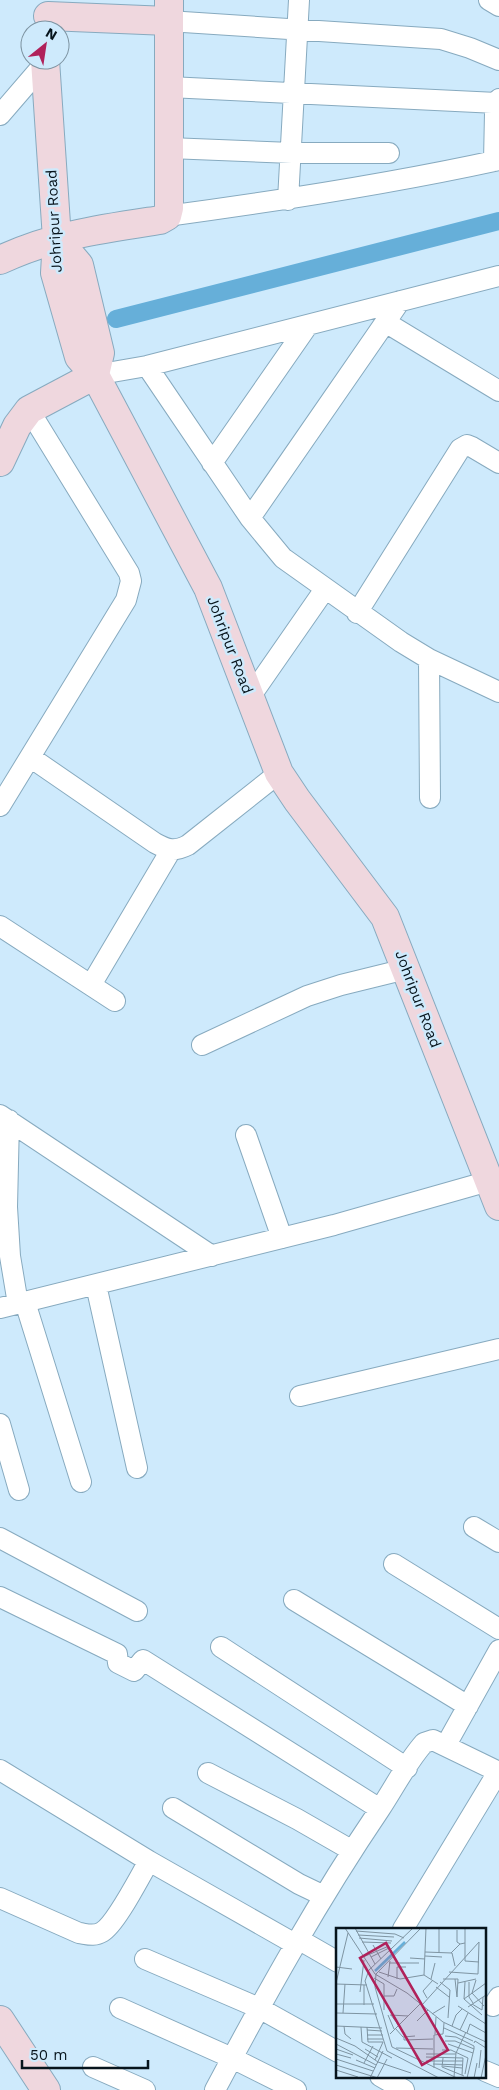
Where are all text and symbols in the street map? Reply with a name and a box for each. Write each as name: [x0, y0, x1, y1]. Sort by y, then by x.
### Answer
north arrow: [20, 20, 70, 70]
text: N: [43, 24, 60, 43]
street label: Johripur Road: [42, 169, 66, 273]
street label: Johripur Road: [203, 594, 257, 696]
street label: Johripur Road: [391, 948, 445, 1050]
inset map: [336, 1928, 486, 2078]
scale bar: [22, 2038, 149, 2070]
text: 50 m: [30, 2046, 67, 2064]

